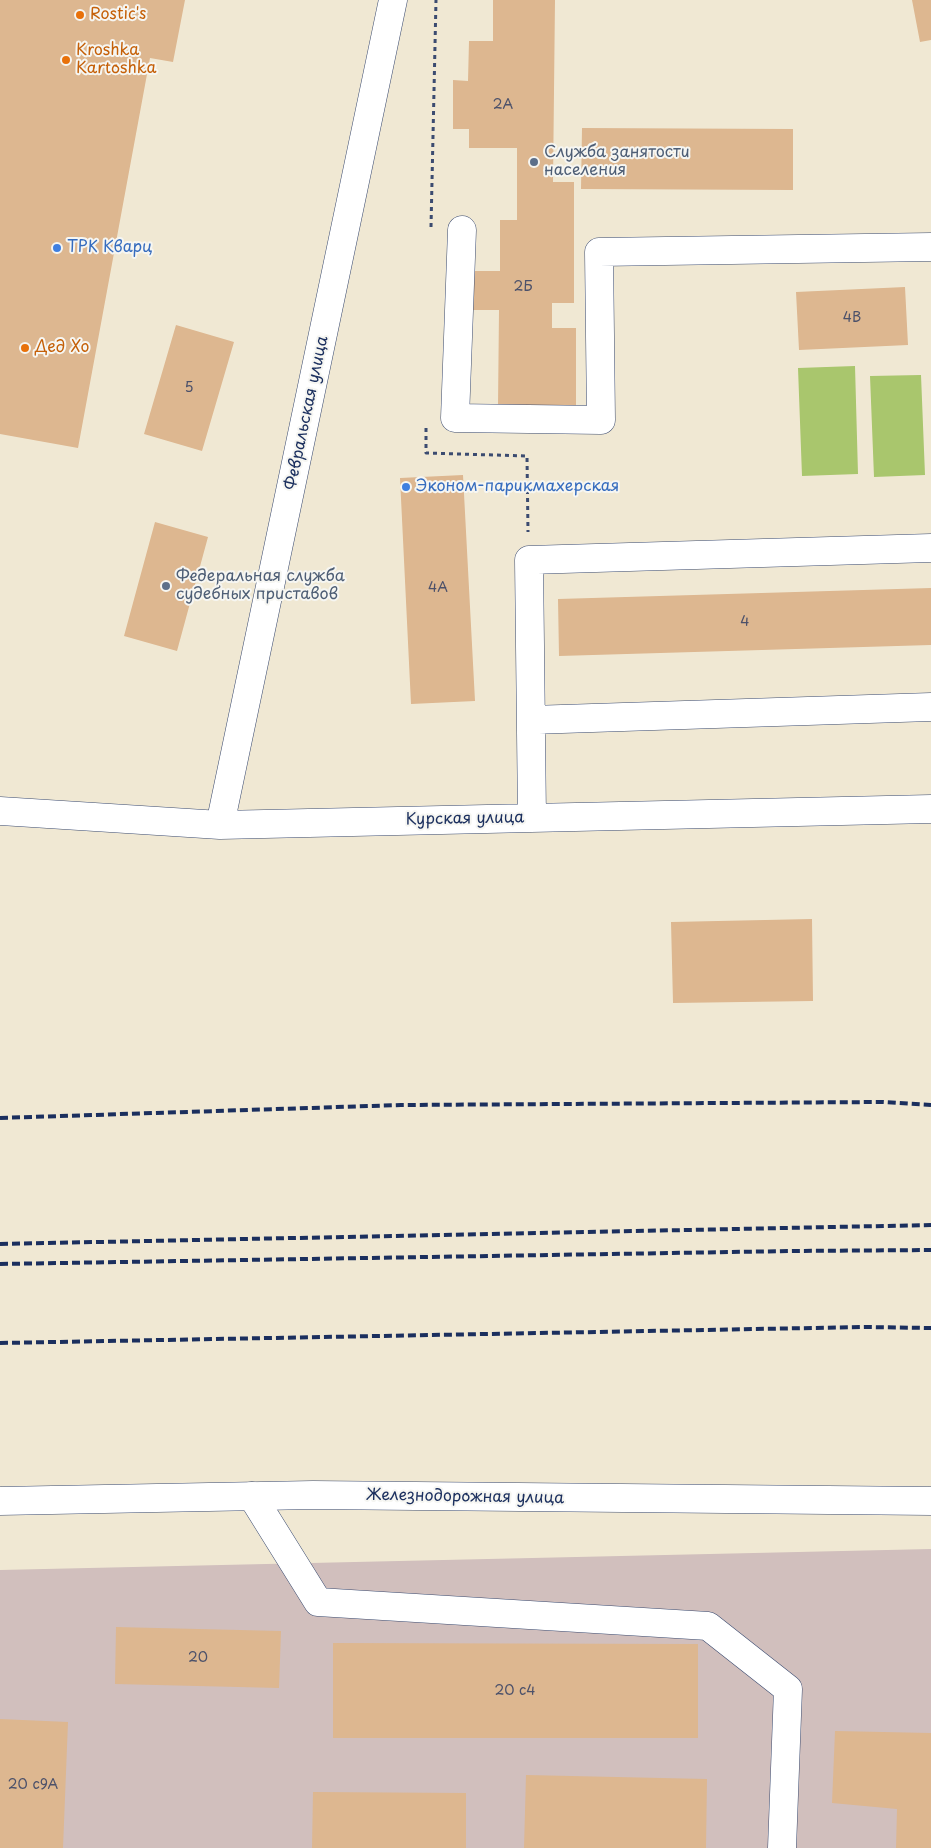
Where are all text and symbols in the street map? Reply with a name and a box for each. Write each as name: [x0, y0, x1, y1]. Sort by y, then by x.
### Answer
place label: Rostic's: [90, 5, 146, 25]
marker: Rostic's: [74, 9, 86, 21]
place label: Kroshka Kartoshka: [76, 41, 156, 79]
marker: Kroshka Kartoshka: [60, 54, 72, 66]
house number: 2А: [493, 97, 513, 113]
place label: Служба занятости населения: [544, 143, 690, 181]
marker: Служба занятости населения: [528, 156, 540, 168]
place label: ТРК Кварц: [67, 238, 152, 258]
marker: ТРК Кварц: [51, 242, 63, 254]
house number: 2Б: [513, 279, 533, 295]
house number: 4В: [843, 310, 861, 326]
street label: Февральская улица: [281, 334, 333, 492]
place label: Дед Хо: [35, 338, 89, 358]
marker: Дед Хо: [19, 342, 31, 354]
house number: 5: [184, 380, 194, 396]
place label: Эконом-парикмахерская: [416, 477, 619, 497]
marker: Эконом-парикмахерская: [400, 481, 412, 493]
place label: Федеральная служба судебных приставов: [176, 567, 345, 605]
marker: Федеральная служба судебных приставов: [160, 580, 172, 592]
house number: 4А: [428, 580, 448, 596]
house number: 4: [740, 614, 750, 630]
street label: Курская улица: [406, 808, 524, 830]
street label: Железнодорожная улица: [366, 1486, 564, 1508]
house number: 20: [188, 1650, 208, 1666]
house number: 20 с4: [494, 1683, 536, 1699]
house number: 20 с9А: [8, 1777, 58, 1793]

